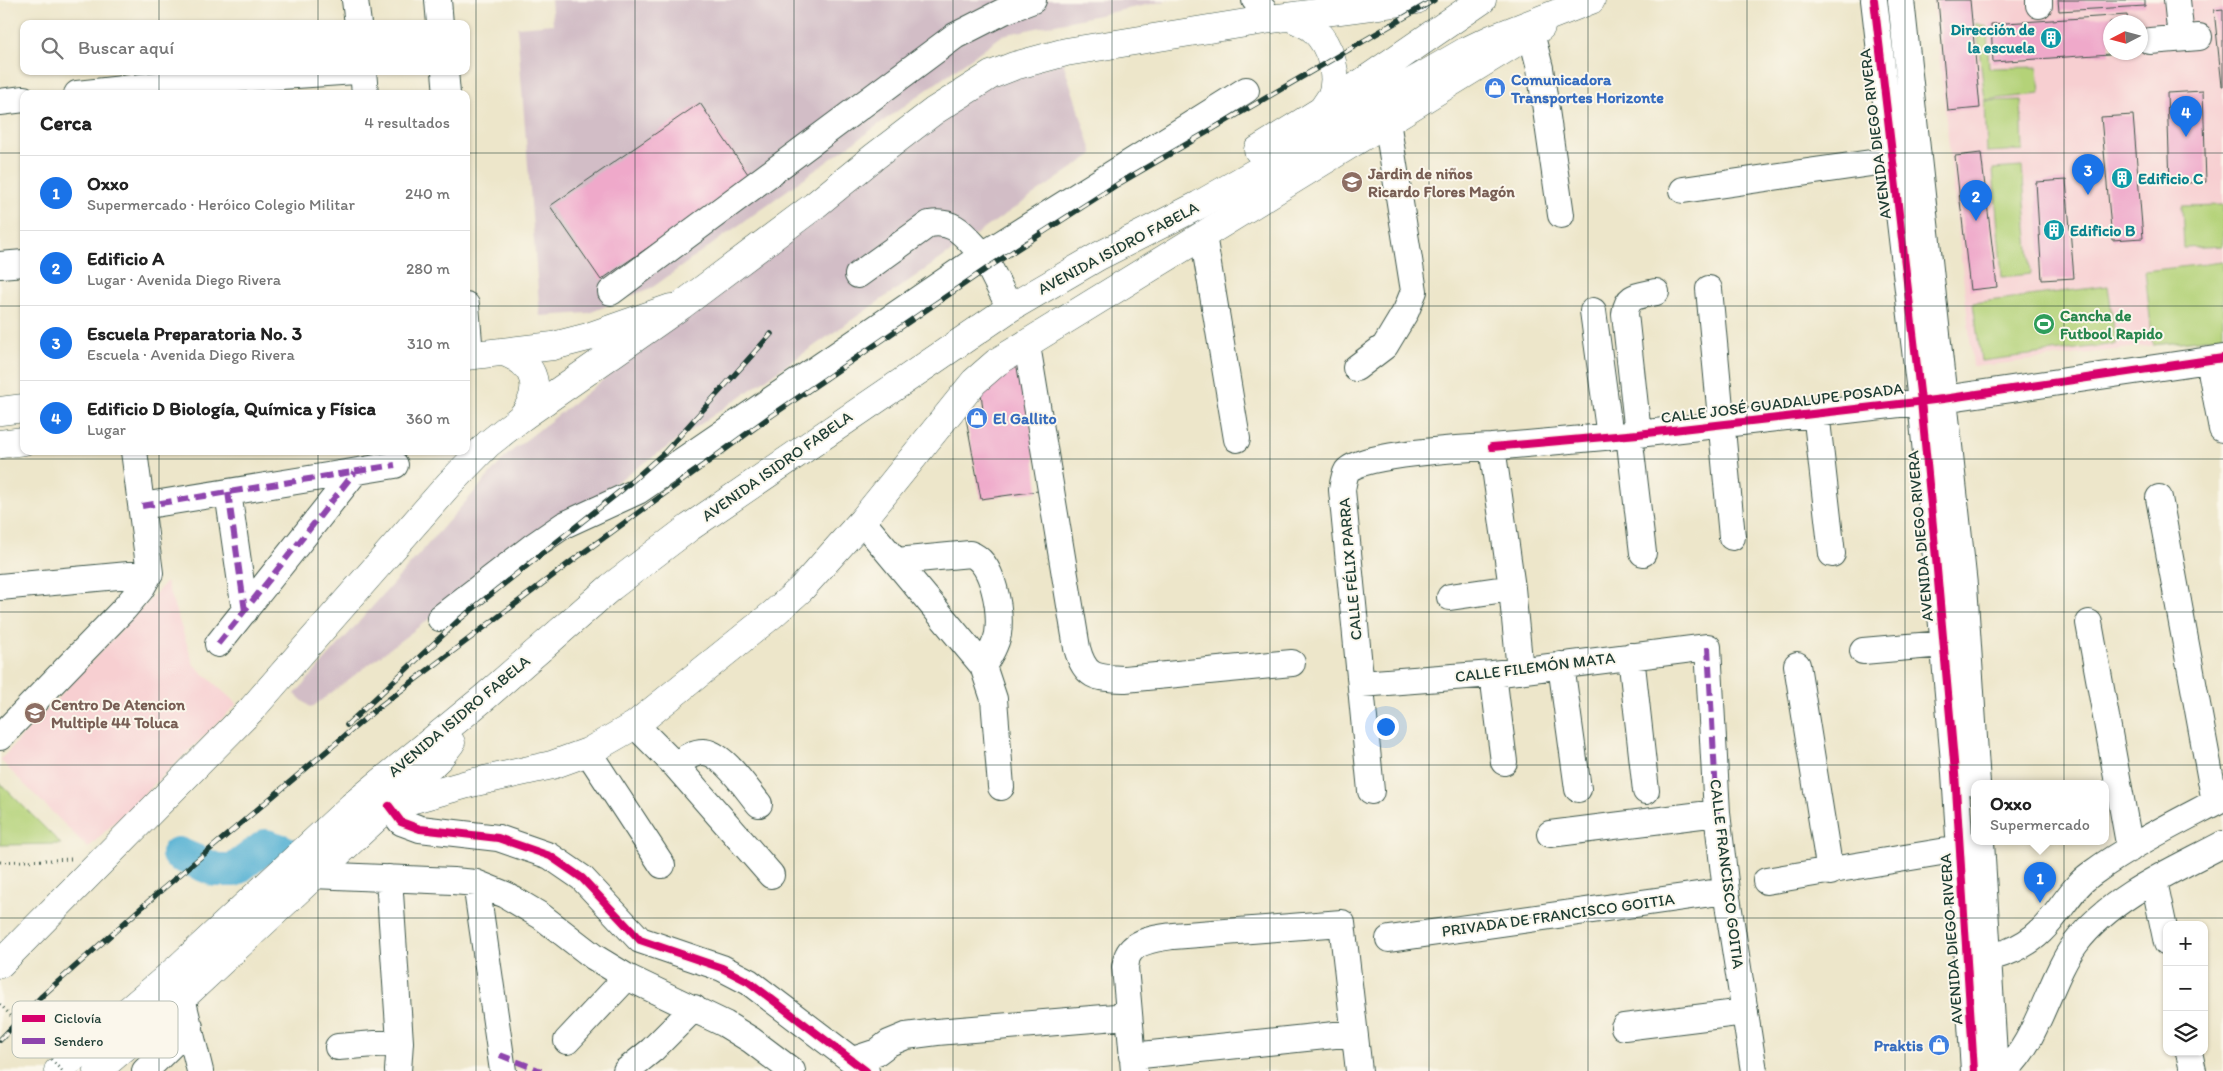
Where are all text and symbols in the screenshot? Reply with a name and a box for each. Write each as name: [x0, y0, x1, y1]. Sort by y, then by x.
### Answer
north arrow: [2103, 15, 2148, 60]
search box: [20, 20, 470, 75]
place label: Dirección de la escuela: [1950, 20, 2035, 57]
building icon: Dirección de la escuela: [2039, 26, 2063, 50]
icon: search: [38, 34, 66, 62]
text: Buscar aquí: [78, 36, 174, 59]
street label: AVENIDA DIEGO RIVERA: [1855, 48, 1895, 220]
place label: Comunicadora Transportes Horizonte: [1510, 70, 1664, 108]
shop icon: Comunicadora Transportes Horizonte: [1483, 76, 1507, 100]
pin: 4: [2170, 96, 2202, 137]
text: Cerca: [40, 110, 92, 135]
text: 4 resultados: [364, 113, 450, 132]
pin: 3: [2072, 154, 2104, 195]
place label: Jardin de niños Ricardo Flores Magón: [1367, 164, 1515, 202]
building icon: Edificio C: [2110, 166, 2134, 190]
place label: Edificio C: [2138, 169, 2204, 188]
school or university icon: Jardin de niños Ricardo Flores Magón: [1340, 170, 1364, 194]
text: Oxxo: [87, 172, 129, 195]
pin: 2: [1960, 180, 1992, 221]
text: 1: [52, 184, 60, 203]
text: 240 m: [405, 184, 450, 203]
text: Supermercado · Heróico Colegio Militar: [87, 195, 355, 214]
street label: AVENIDA ISIDRO FABELA: [1034, 198, 1202, 298]
building icon: Edificio B: [2042, 218, 2066, 242]
place label: Edificio B: [2070, 221, 2136, 240]
text: Edificio A: [87, 247, 165, 270]
text: 2: [52, 259, 60, 278]
text: 280 m: [406, 259, 450, 278]
text: Lugar · Avenida Diego Rivera: [87, 270, 281, 289]
place label: Cancha de Futbool Rapido: [2060, 306, 2163, 344]
sports icon: Cancha de Futbool Rapido: [2032, 312, 2056, 336]
text: Escuela Preparatoria No. 3: [87, 322, 302, 345]
text: 3: [52, 334, 60, 353]
text: 310 m: [407, 334, 450, 353]
text: Escuela · Avenida Diego Rivera: [87, 345, 295, 364]
street label: CALLE JOSÉ GUADALUPE POSADA: [1660, 379, 1904, 427]
text: Edificio D Biología, Química y Física: [87, 397, 376, 420]
shop icon: El Gallito: [965, 406, 989, 430]
street label: AVENIDA ISIDRO FABELA: [698, 407, 856, 525]
text: 4: [51, 409, 61, 428]
text: 360 m: [406, 409, 450, 428]
place label: El Gallito: [993, 409, 1057, 428]
text: Lugar: [87, 420, 126, 439]
street label: AVENIDA DIEGO RIVERA: [1903, 450, 1937, 622]
street label: CALLE FÉLIX PARRA: [1334, 497, 1366, 641]
street label: CALLE FILEMÓN MATA: [1454, 648, 1616, 686]
street label: AVENIDA ISIDRO FABELA: [384, 651, 534, 781]
place label: Centro De Atencion Multiple 44 Toluca: [51, 695, 186, 733]
school or university icon: Centro De Atencion Multiple 44 Toluca: [23, 701, 47, 725]
your location: [1373, 714, 1399, 740]
street label: CALLE FRANCISCO GOITIA: [1706, 778, 1748, 970]
popup: [1971, 780, 2109, 845]
text: Oxxo: [1990, 792, 2032, 815]
text: Supermercado: [1990, 815, 2090, 834]
street label: AVENIDA DIEGO RIVERA: [1936, 853, 1966, 1025]
pin: 1: [2024, 862, 2056, 903]
street label: PRIVADA DE FRANCISCO GOITIA: [1440, 889, 1676, 941]
map controls: [2163, 921, 2208, 1056]
button: +: [2163, 921, 2208, 966]
button: −: [2163, 966, 2208, 1011]
legend: [12, 1001, 178, 1058]
text: Ciclovía: [54, 1010, 102, 1027]
button: layers: [2163, 1011, 2208, 1056]
text: Sendero: [54, 1033, 103, 1050]
shop icon: Praktis: [1927, 1033, 1951, 1057]
place label: Praktis: [1874, 1036, 1923, 1055]

